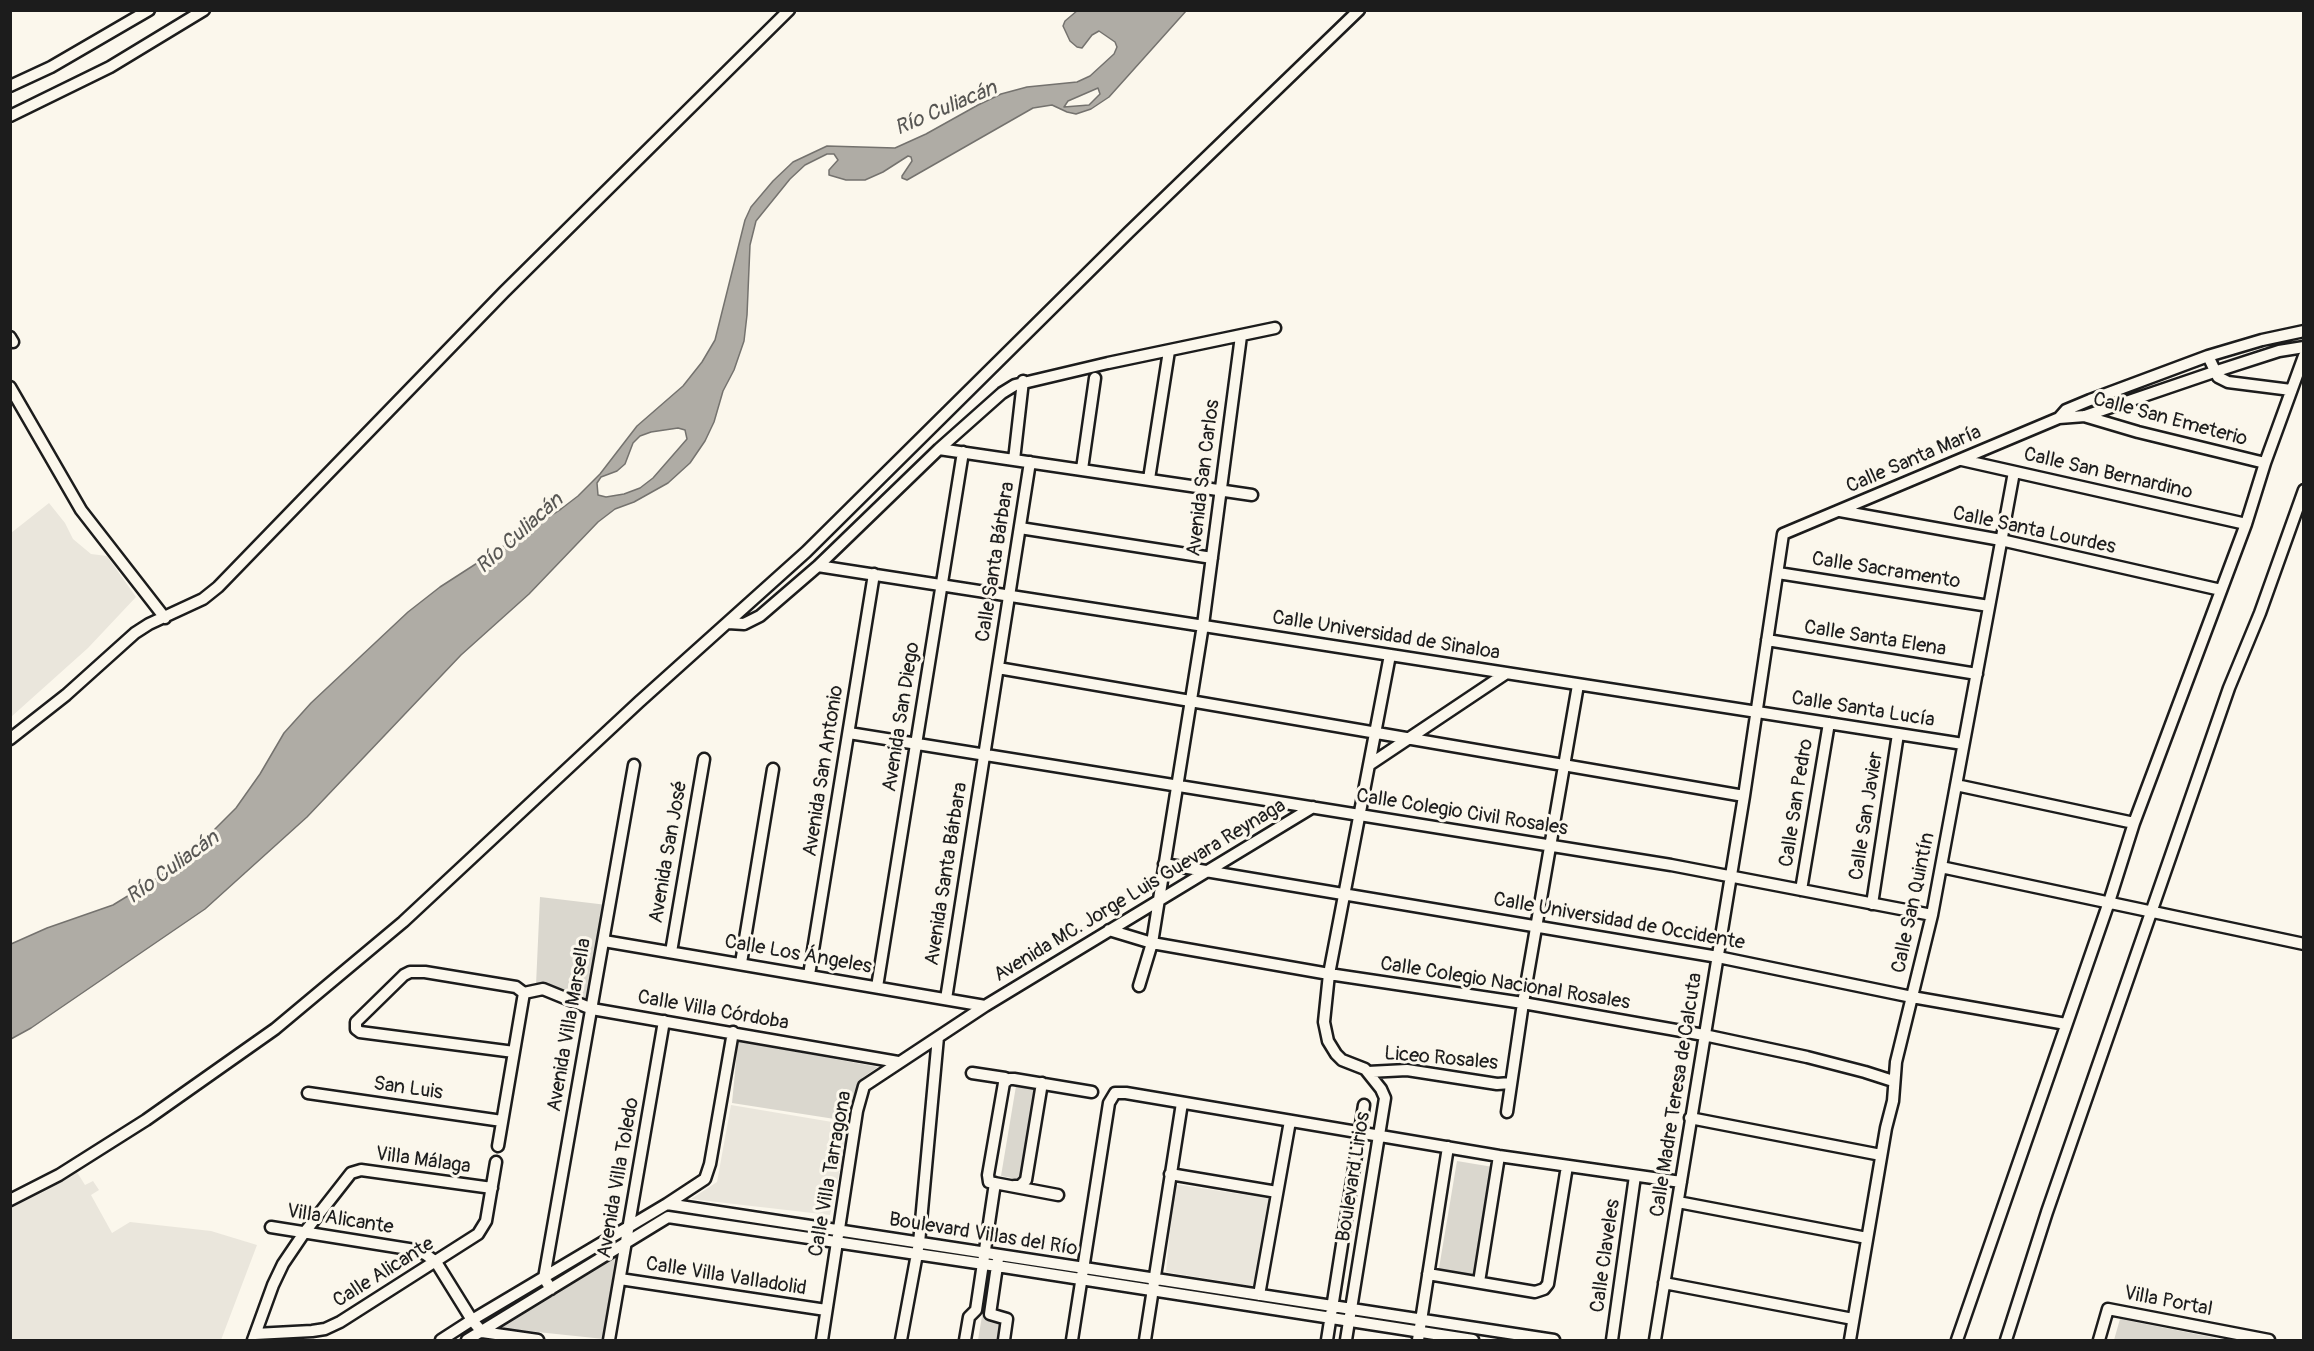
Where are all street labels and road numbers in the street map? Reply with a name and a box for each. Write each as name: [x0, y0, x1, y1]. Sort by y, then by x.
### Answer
street label: Calle San Emeterio: [2090, 388, 2250, 452]
street label: Avenida San Carlos: [1182, 398, 1226, 558]
street label: Calle Santa María: [1843, 421, 1985, 499]
street label: Calle San Bernardino: [2021, 443, 2195, 505]
street label: Calle Santa Bárbara: [971, 480, 1021, 644]
street label: Calle Santa Lourdes: [1950, 502, 2118, 560]
street label: Calle Sacramento: [1810, 547, 1962, 595]
street label: Calle Universidad de Sinaloa: [1270, 606, 1502, 666]
street label: Calle Santa Elena: [1802, 616, 1948, 662]
street label: Avenida San Diego: [878, 640, 926, 794]
street label: Avenida San Antonio: [799, 684, 849, 858]
street label: Calle Santa Lucía: [1790, 687, 1936, 733]
street label: Calle San Pedro: [1775, 737, 1819, 869]
street label: Calle San Javier: [1845, 750, 1889, 882]
street label: Avenida San José: [645, 779, 693, 925]
street label: Avenida Santa Bárbara: [921, 781, 973, 967]
street label: Calle Colegio Civil Rosales: [1354, 784, 1570, 842]
street label: Avenida MC. Jorge Luis Guevara Reynaga: [990, 794, 1290, 988]
street label: Calle San Quintín: [1887, 831, 1941, 975]
street label: Calle Universidad de Occidente: [1491, 888, 1747, 956]
street label: Calle Los Ángeles: [723, 930, 873, 980]
street label: Avenida Villa Marsella: [543, 936, 597, 1114]
street label: Calle Colegio Nacional Rosales: [1378, 952, 1632, 1016]
street label: Calle Madre Teresa de Calcuta: [1646, 971, 1708, 1219]
street label: Calle Villa Córdoba: [635, 986, 791, 1036]
street label: Liceo Rosales: [1383, 1042, 1499, 1076]
street label: San Luis: [372, 1072, 444, 1106]
street label: Calle Villa Tarragona: [805, 1089, 857, 1259]
street label: Avenida Villa Toledo: [593, 1096, 645, 1260]
street label: Boulevard Lirios: [1332, 1110, 1376, 1244]
street label: Villa Málaga: [374, 1142, 472, 1180]
street label: Calle Claveles: [1586, 1198, 1626, 1314]
street label: Villa Alicante: [285, 1200, 395, 1240]
street label: Boulevard Villas del Río: [887, 1208, 1079, 1262]
street label: Calle Alicante: [329, 1232, 439, 1314]
street label: Calle Villa Valladolid: [644, 1252, 808, 1302]
street label: Villa Portal: [2122, 1282, 2214, 1322]

